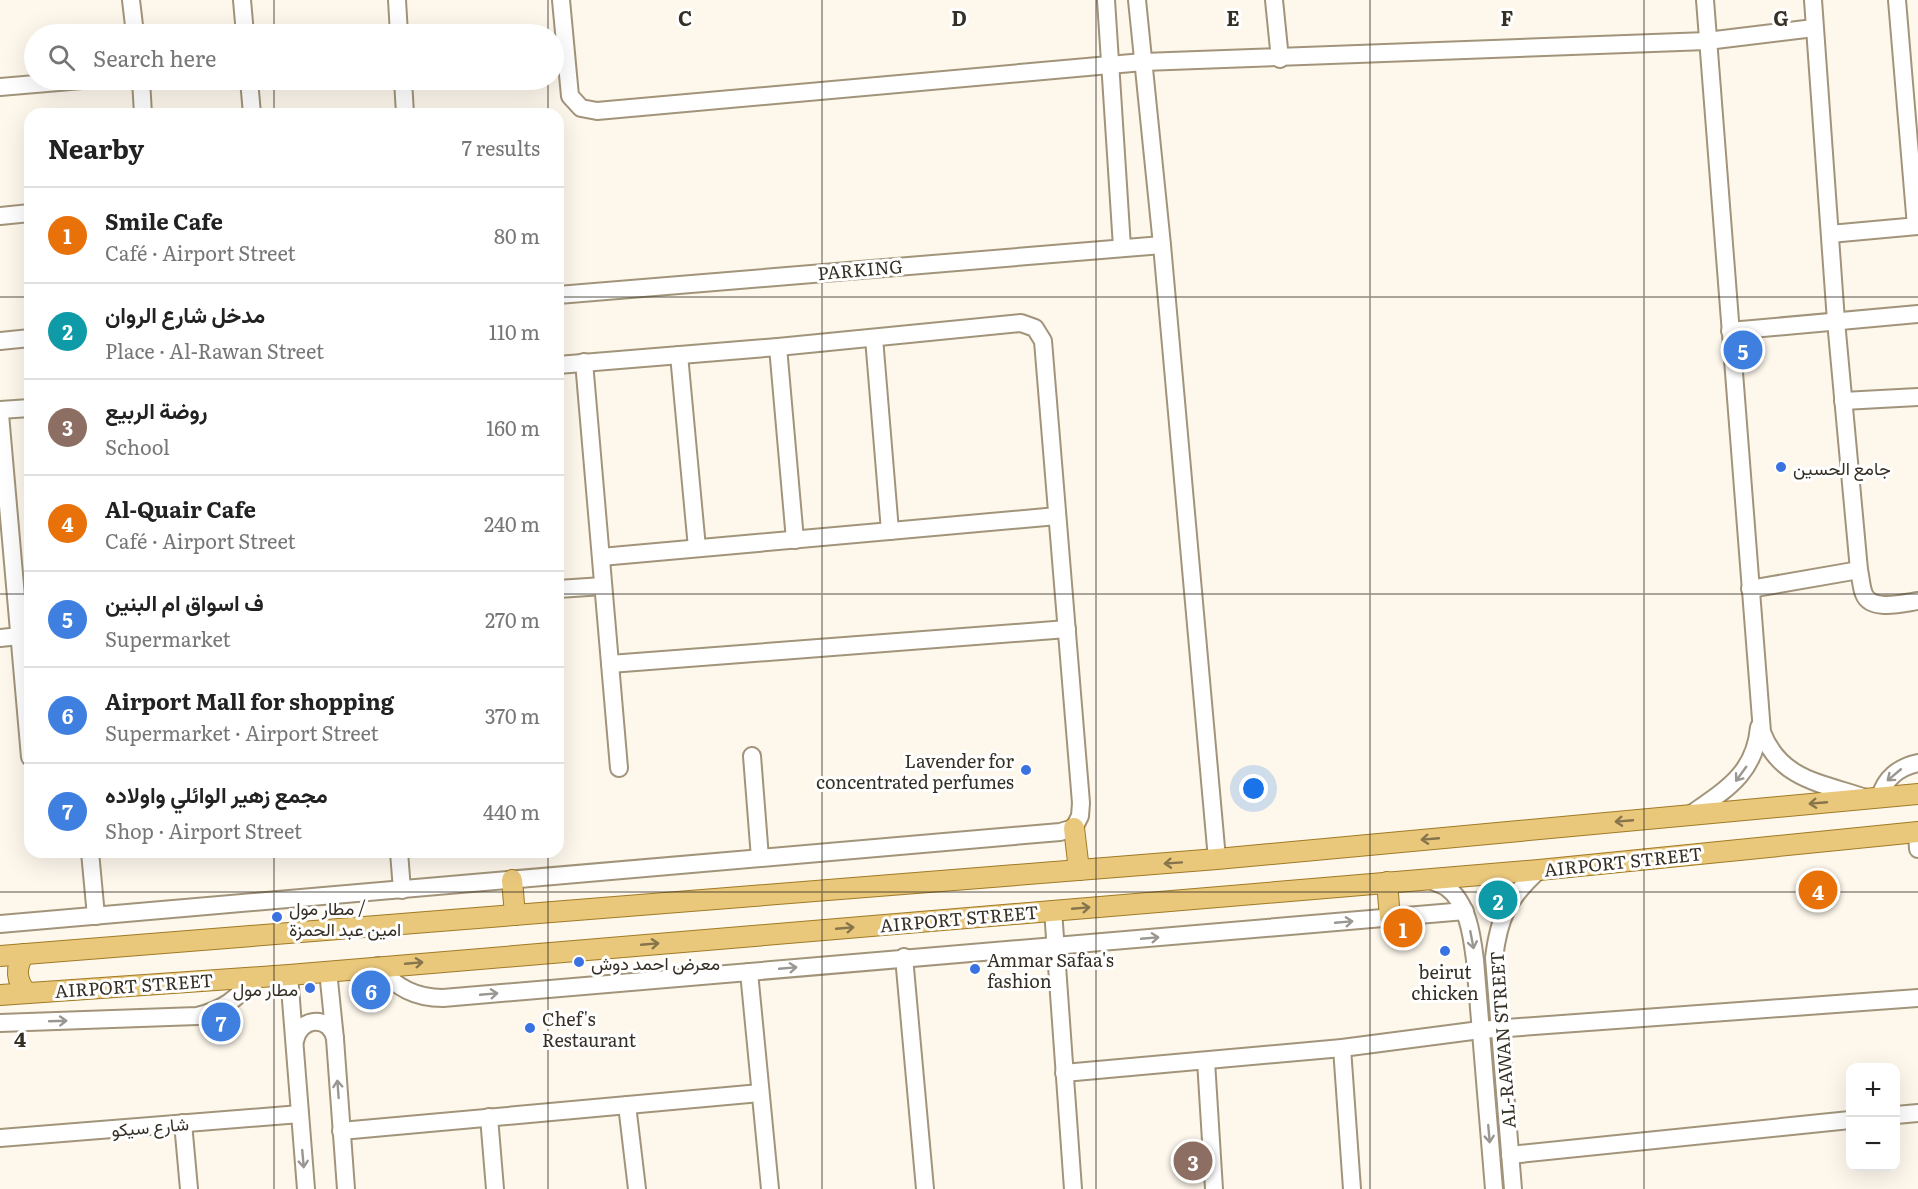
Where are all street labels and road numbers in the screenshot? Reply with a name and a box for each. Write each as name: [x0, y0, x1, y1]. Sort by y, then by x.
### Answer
street label: PARKING: [816, 252, 904, 286]
street label: AIRPORT STREET: [1542, 839, 1704, 883]
street label: AIRPORT STREET: [879, 898, 1039, 938]
street label: AL-RAWAN STREET: [1482, 950, 1522, 1130]
street label: AIRPORT STREET: [54, 966, 214, 1004]
street label: شارع سيكو: [110, 1109, 190, 1143]

